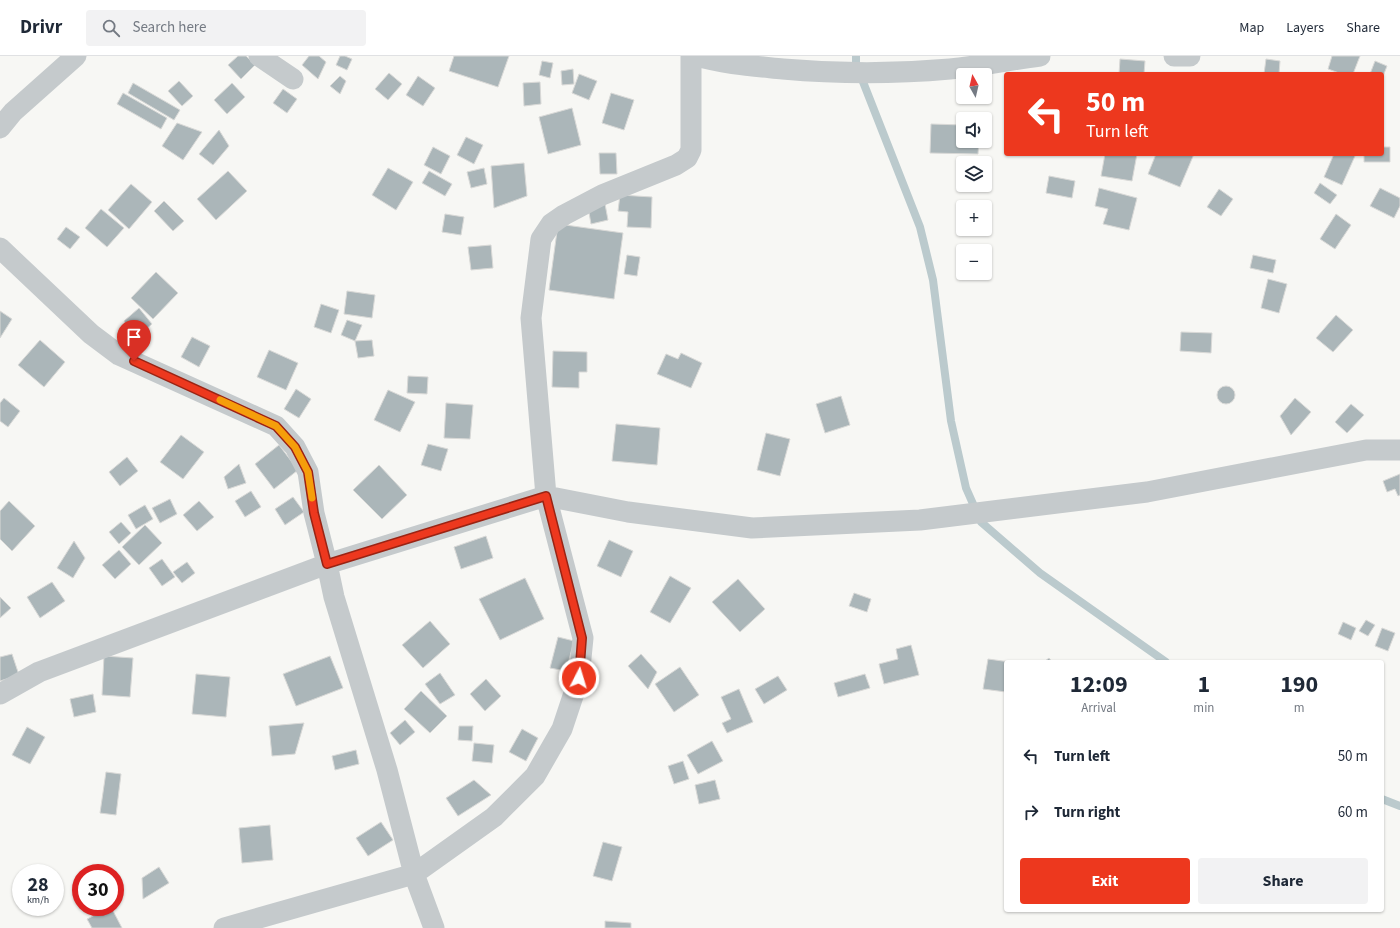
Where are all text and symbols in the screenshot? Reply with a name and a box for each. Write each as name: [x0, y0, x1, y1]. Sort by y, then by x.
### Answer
search box: [86, 10, 366, 46]
text: Drivr: [20, 14, 62, 41]
icon: search: [100, 17, 122, 39]
text: Search here: [132, 17, 206, 38]
text: Map: [1239, 18, 1264, 38]
text: Layers: [1286, 18, 1324, 38]
text: Share: [1346, 18, 1380, 38]
north arrow: [956, 68, 992, 104]
map controls: [956, 68, 992, 280]
text: 50 m: [1086, 82, 1145, 122]
icon: left: [1020, 88, 1072, 140]
button: sound: [956, 112, 992, 148]
text: Turn left: [1086, 119, 1148, 144]
button: layers: [956, 156, 992, 192]
button: +: [956, 200, 992, 236]
button: −: [956, 244, 992, 280]
pin: [117, 320, 151, 361]
icon: arrive: [123, 326, 145, 348]
position arrow: [558, 657, 600, 699]
text: 12:09: [1070, 667, 1128, 702]
text: 1: [1198, 667, 1210, 702]
text: 190: [1280, 667, 1318, 702]
text: Arrival: [1081, 699, 1116, 717]
text: min: [1193, 699, 1214, 717]
text: m: [1294, 699, 1305, 717]
icon: left: [1020, 745, 1042, 767]
text: Turn left: [1054, 746, 1110, 767]
text: 50 m: [1338, 746, 1368, 767]
icon: right: [1020, 801, 1042, 823]
text: Turn right: [1054, 802, 1120, 823]
text: 60 m: [1338, 802, 1368, 823]
button: Exit: [1020, 858, 1190, 904]
button: Share: [1198, 858, 1368, 904]
speed limit sign: 30: [72, 864, 124, 916]
text: 28: [27, 871, 49, 899]
text: km/h: [27, 893, 49, 907]

